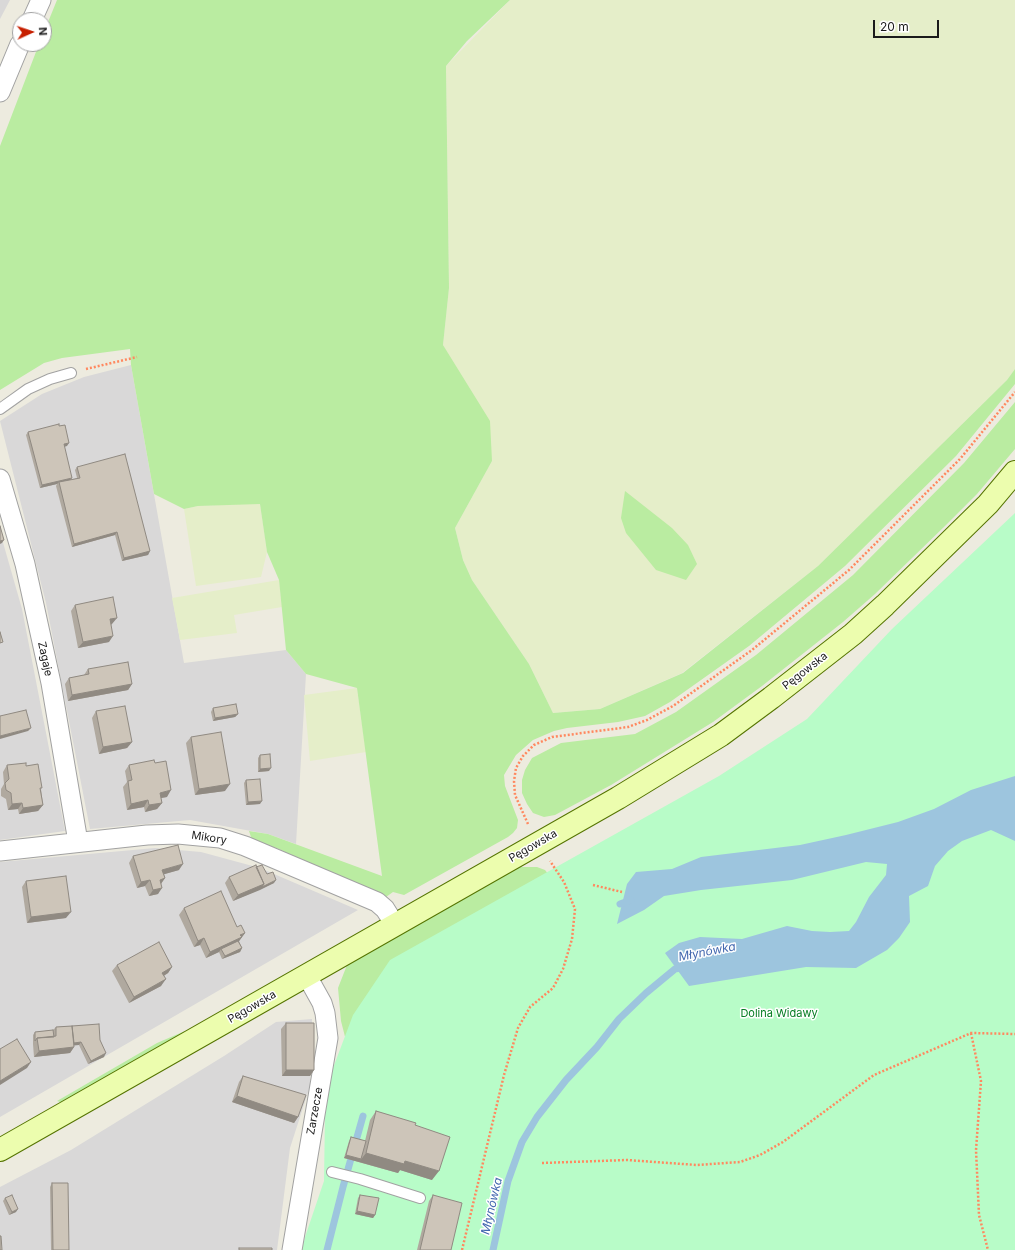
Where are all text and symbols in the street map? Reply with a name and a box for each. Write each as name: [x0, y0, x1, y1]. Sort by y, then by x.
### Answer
north arrow: [12, 12, 52, 52]
scale bar: [875, 12, 941, 38]
text: 20 m: [880, 19, 909, 34]
text: N: [36, 27, 50, 36]
street label: Zagaje: [35, 640, 55, 678]
street label: Pęgowska: [780, 649, 830, 693]
street label: Pęgowska: [507, 827, 559, 865]
street label: Mikory: [190, 829, 228, 847]
water label: Młynówka: [677, 939, 737, 965]
street label: Pęgowska: [226, 988, 278, 1026]
park label: Dolina Widawy: [740, 1007, 818, 1021]
street label: Zarzecze: [304, 1086, 326, 1136]
water label: Młynówka: [478, 1176, 506, 1236]

